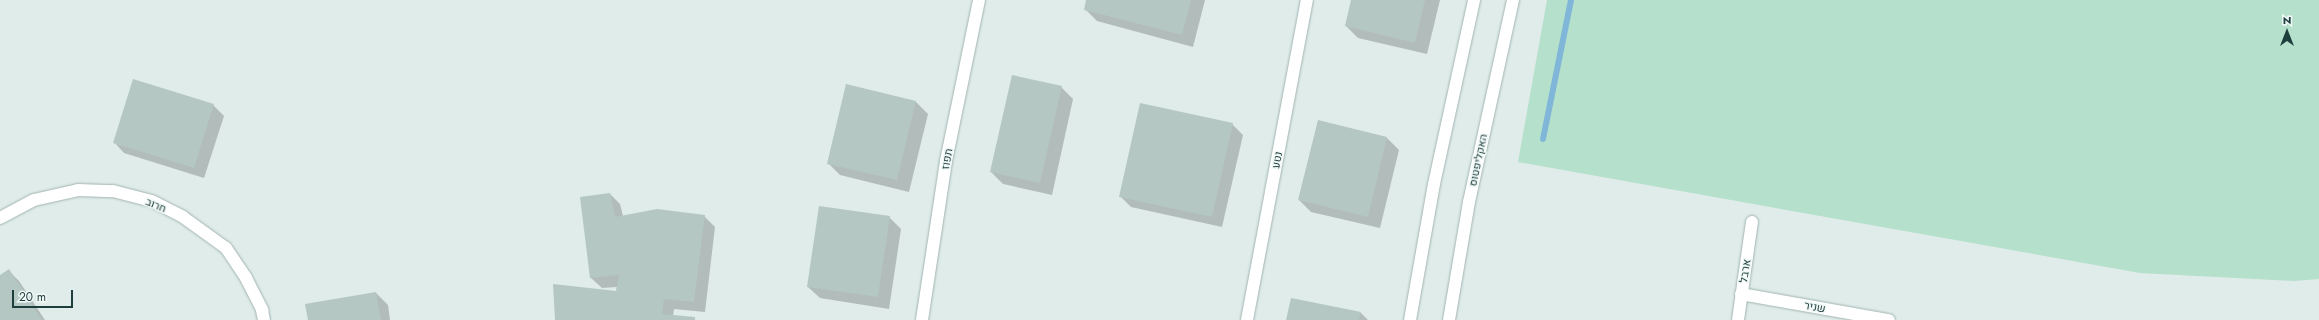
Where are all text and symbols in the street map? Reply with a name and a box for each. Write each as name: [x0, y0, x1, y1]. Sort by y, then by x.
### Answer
north arrow: [2267, 12, 2307, 52]
text: N: [2283, 12, 2291, 28]
street label: האקליפטוס: [1466, 133, 1490, 187]
street label: תפוז: [939, 148, 955, 170]
street label: נטע: [1269, 150, 1285, 170]
street label: חרוב: [144, 195, 168, 215]
street label: ארבל: [1737, 258, 1753, 284]
scale bar: [14, 282, 75, 308]
text: 20 m: [19, 288, 46, 306]
street label: שניר: [1803, 299, 1827, 315]

